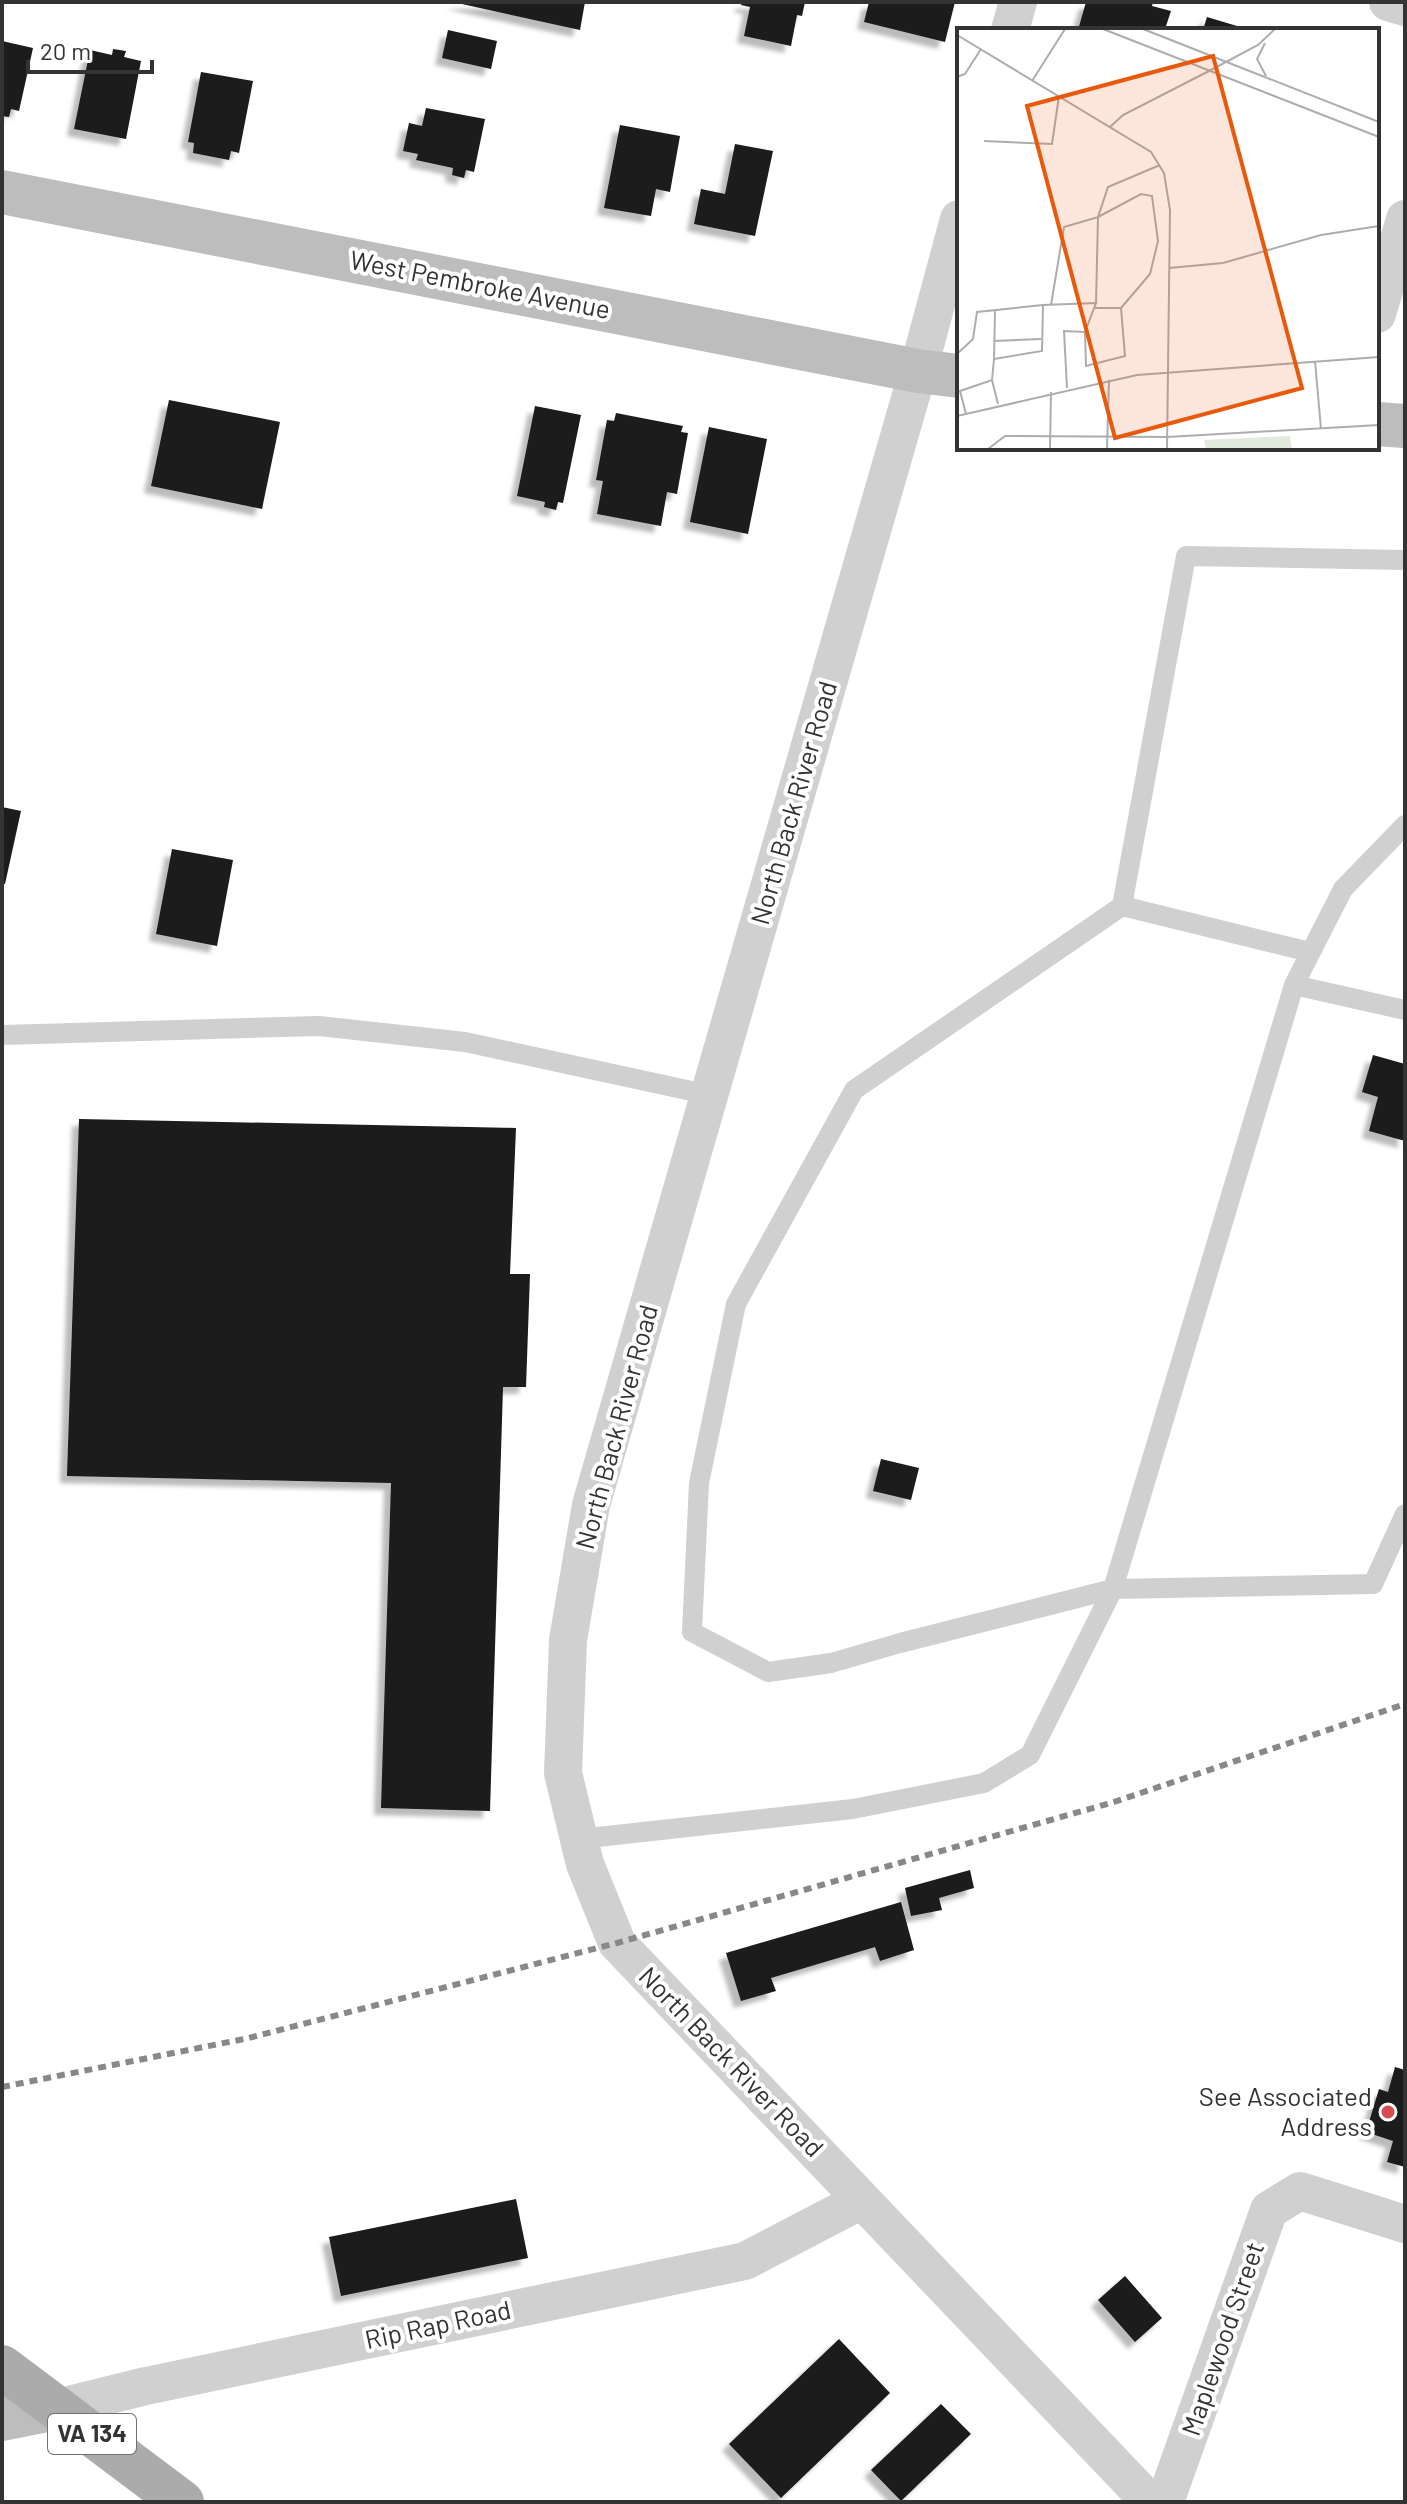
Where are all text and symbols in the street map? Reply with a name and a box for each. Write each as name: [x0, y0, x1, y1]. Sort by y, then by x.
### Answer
scale bar: [28, 24, 152, 74]
inset map: [957, 28, 1379, 450]
text: 20 m: [40, 36, 91, 65]
street label: West Pembroke Avenue: [348, 243, 613, 324]
street label: North Back River Road: [743, 677, 842, 928]
street label: North Back River Road: [568, 1301, 663, 1552]
street label: North Back River Road: [633, 1960, 831, 2162]
place label: See Associated Address: [1199, 2080, 1372, 2141]
marker: See Associated Address: [1379, 2103, 1397, 2121]
street label: Maplewood Street: [1174, 2238, 1269, 2439]
street label: Rip Rap Road: [362, 2293, 513, 2354]
road number: VA 134: [48, 2414, 136, 2454]

